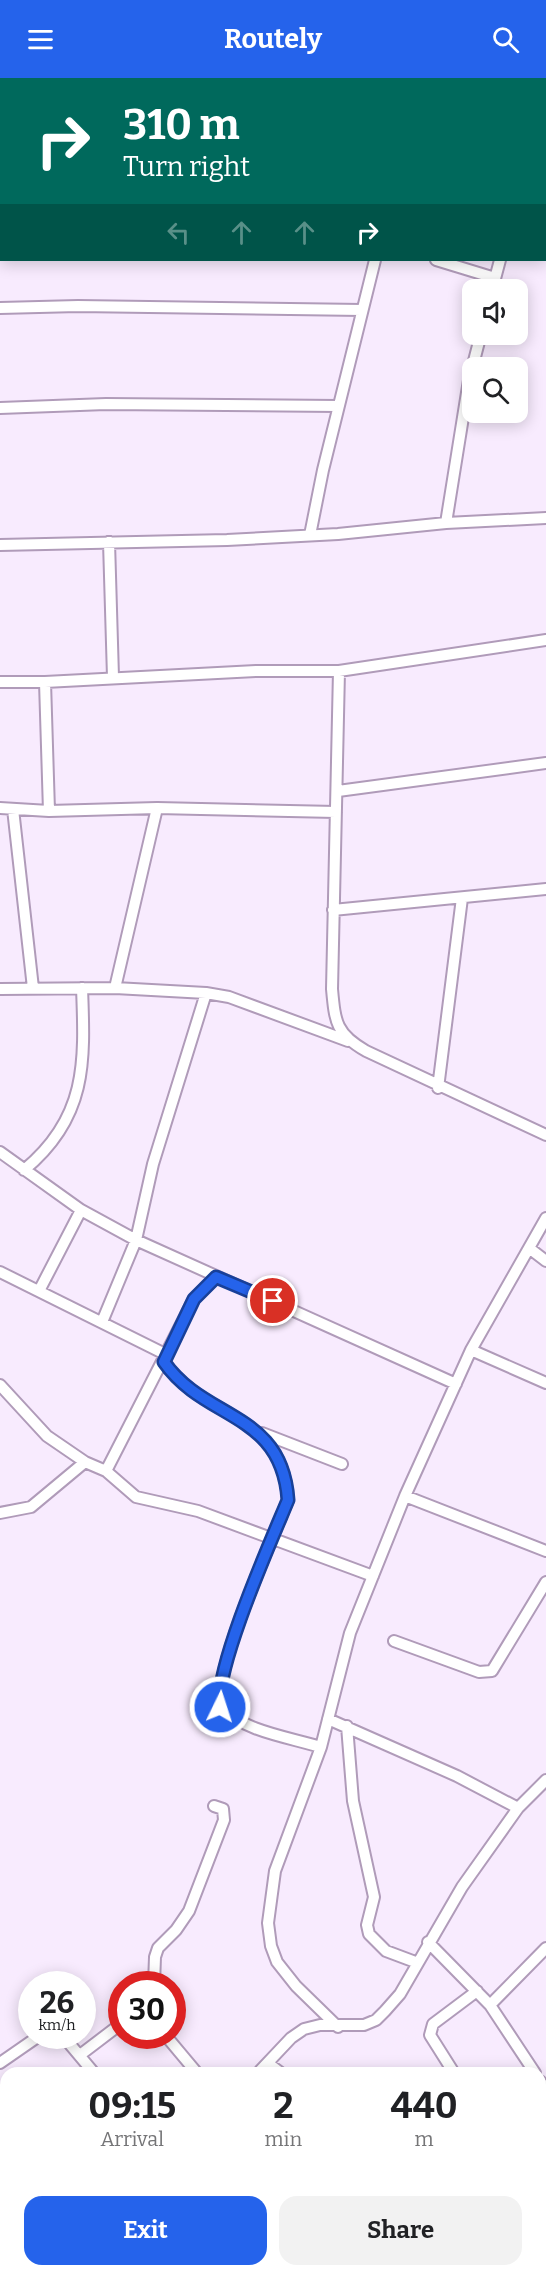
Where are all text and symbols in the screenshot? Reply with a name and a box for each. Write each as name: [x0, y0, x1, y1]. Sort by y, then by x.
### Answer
icon: menu: [24, 23, 57, 56]
text: Routely: [224, 23, 322, 55]
icon: search: [489, 23, 522, 56]
text: 310 m: [123, 100, 240, 150]
icon: right: [24, 102, 102, 180]
text: Turn right: [123, 151, 250, 183]
icon: left: [162, 216, 195, 249]
icon: ahead: [225, 216, 258, 249]
icon: ahead: [288, 216, 321, 249]
icon: right: [351, 216, 384, 249]
map controls: [462, 279, 528, 423]
button: sound: [462, 279, 528, 345]
button: search: [462, 357, 528, 423]
pin: [247, 1275, 298, 1326]
icon: arrive: [256, 1284, 289, 1317]
position arrow: [188, 1675, 252, 1739]
speed limit sign: 30: [108, 1971, 186, 2049]
text: 26: [40, 1985, 74, 2021]
text: km/h: [38, 2016, 76, 2034]
text: 09:15: [88, 2084, 176, 2128]
text: 2: [273, 2084, 293, 2128]
text: 440: [391, 2084, 458, 2128]
text: Arrival: [101, 2127, 164, 2151]
text: min: [265, 2127, 302, 2151]
text: m: [415, 2127, 434, 2151]
button: Exit: [24, 2196, 267, 2265]
button: Share: [279, 2196, 522, 2265]

